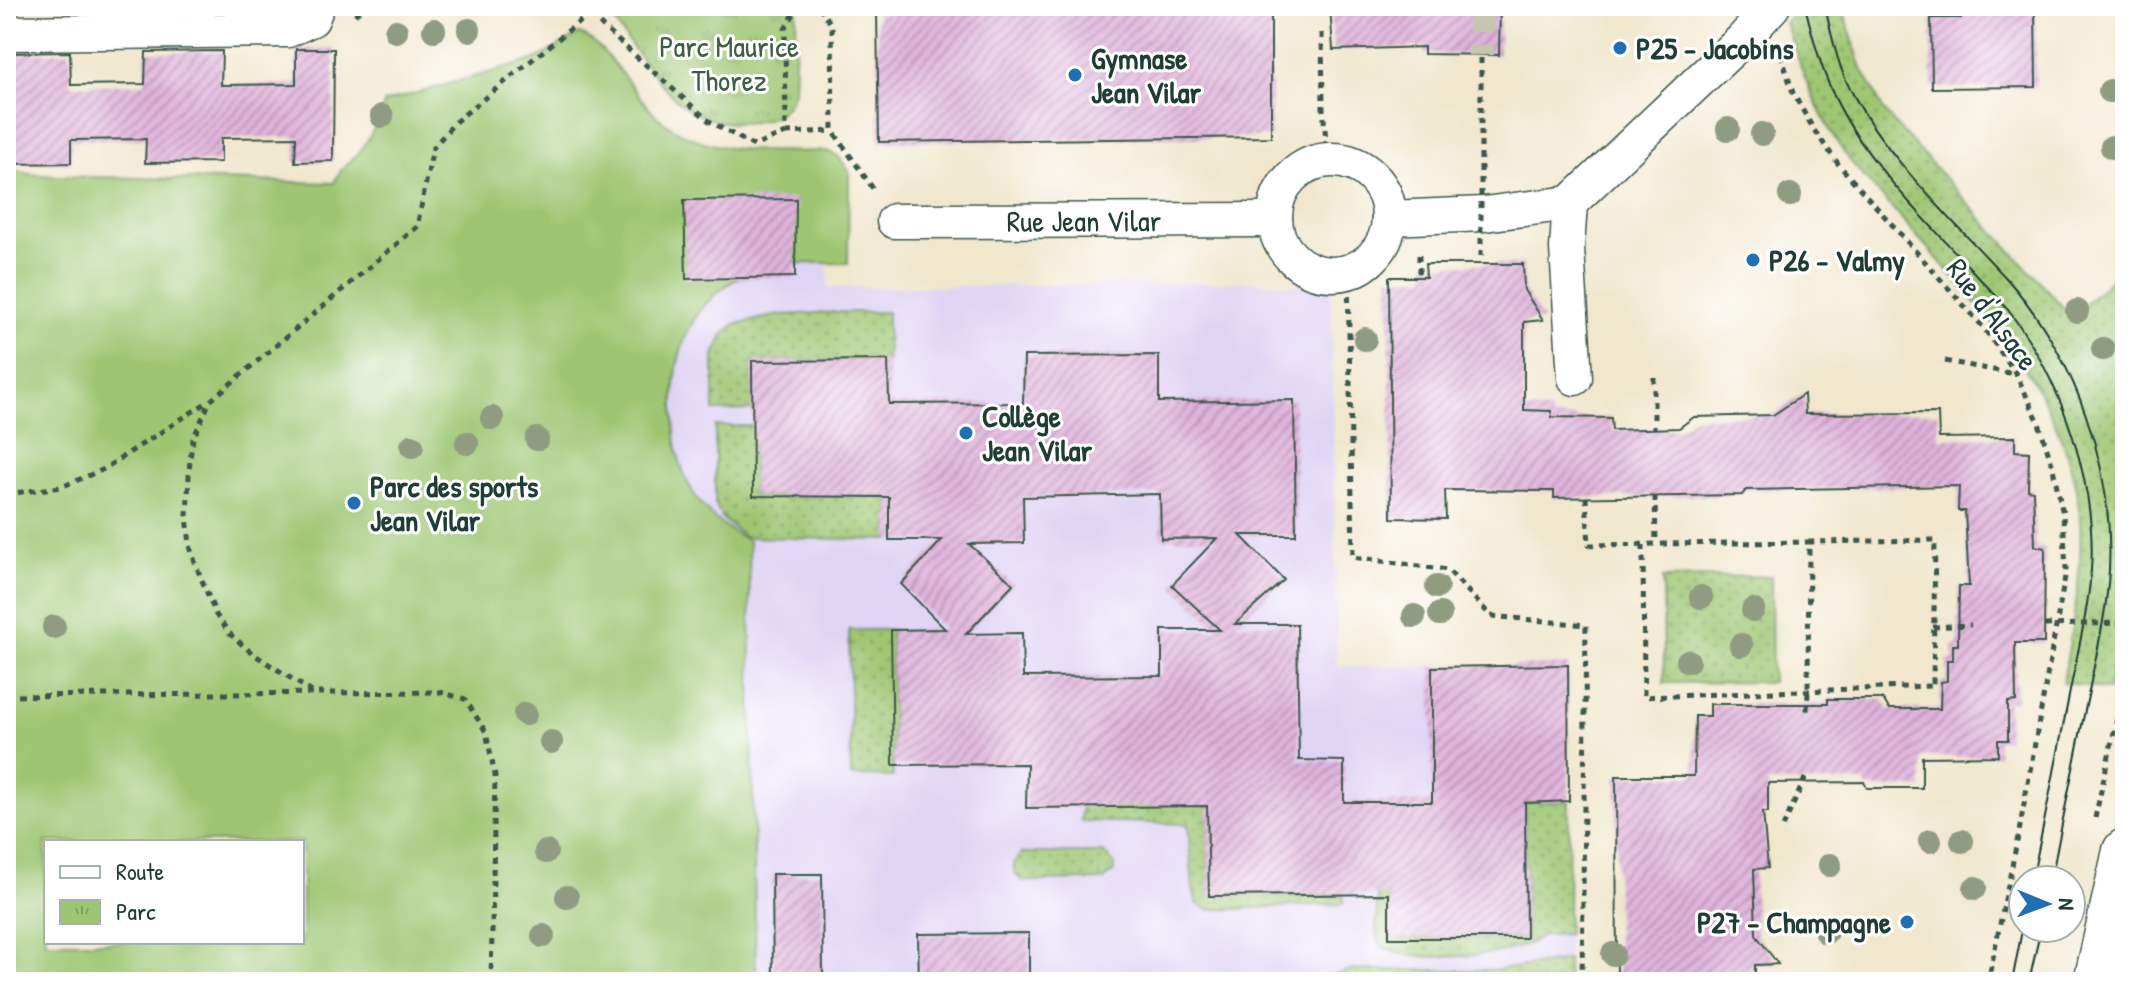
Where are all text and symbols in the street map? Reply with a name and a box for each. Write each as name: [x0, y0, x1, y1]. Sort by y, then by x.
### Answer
park label: Parc Maurice Thorez: [659, 26, 799, 100]
place label: P25 - Jacobins: [1636, 28, 1794, 68]
place label: Gymnase Jean Vilar: [1091, 38, 1202, 112]
marker: P25 - Jacobins: [1611, 39, 1629, 57]
marker: Gymnase Jean Vilar: [1066, 66, 1084, 84]
street label: Rue Jean Vilar: [1007, 200, 1162, 241]
place label: P26 - Valmy: [1769, 240, 1905, 281]
street label: Rue d'Alsace: [1938, 250, 2048, 378]
marker: P26 - Valmy: [1744, 251, 1762, 269]
place label: Collège Jean Vilar: [982, 396, 1093, 470]
marker: Collège Jean Vilar: [957, 424, 975, 442]
place label: Parc des sports Jean Vilar: [370, 466, 539, 540]
marker: Parc des sports Jean Vilar: [345, 494, 363, 512]
legend: [44, 840, 304, 944]
text: Route: [116, 855, 164, 887]
north arrow: [2007, 864, 2087, 944]
text: Parc: [116, 895, 156, 927]
text: N: [2052, 898, 2082, 911]
place label: P27 - Champagne: [1697, 902, 1891, 943]
marker: P27 - Champagne: [1898, 913, 1916, 931]

